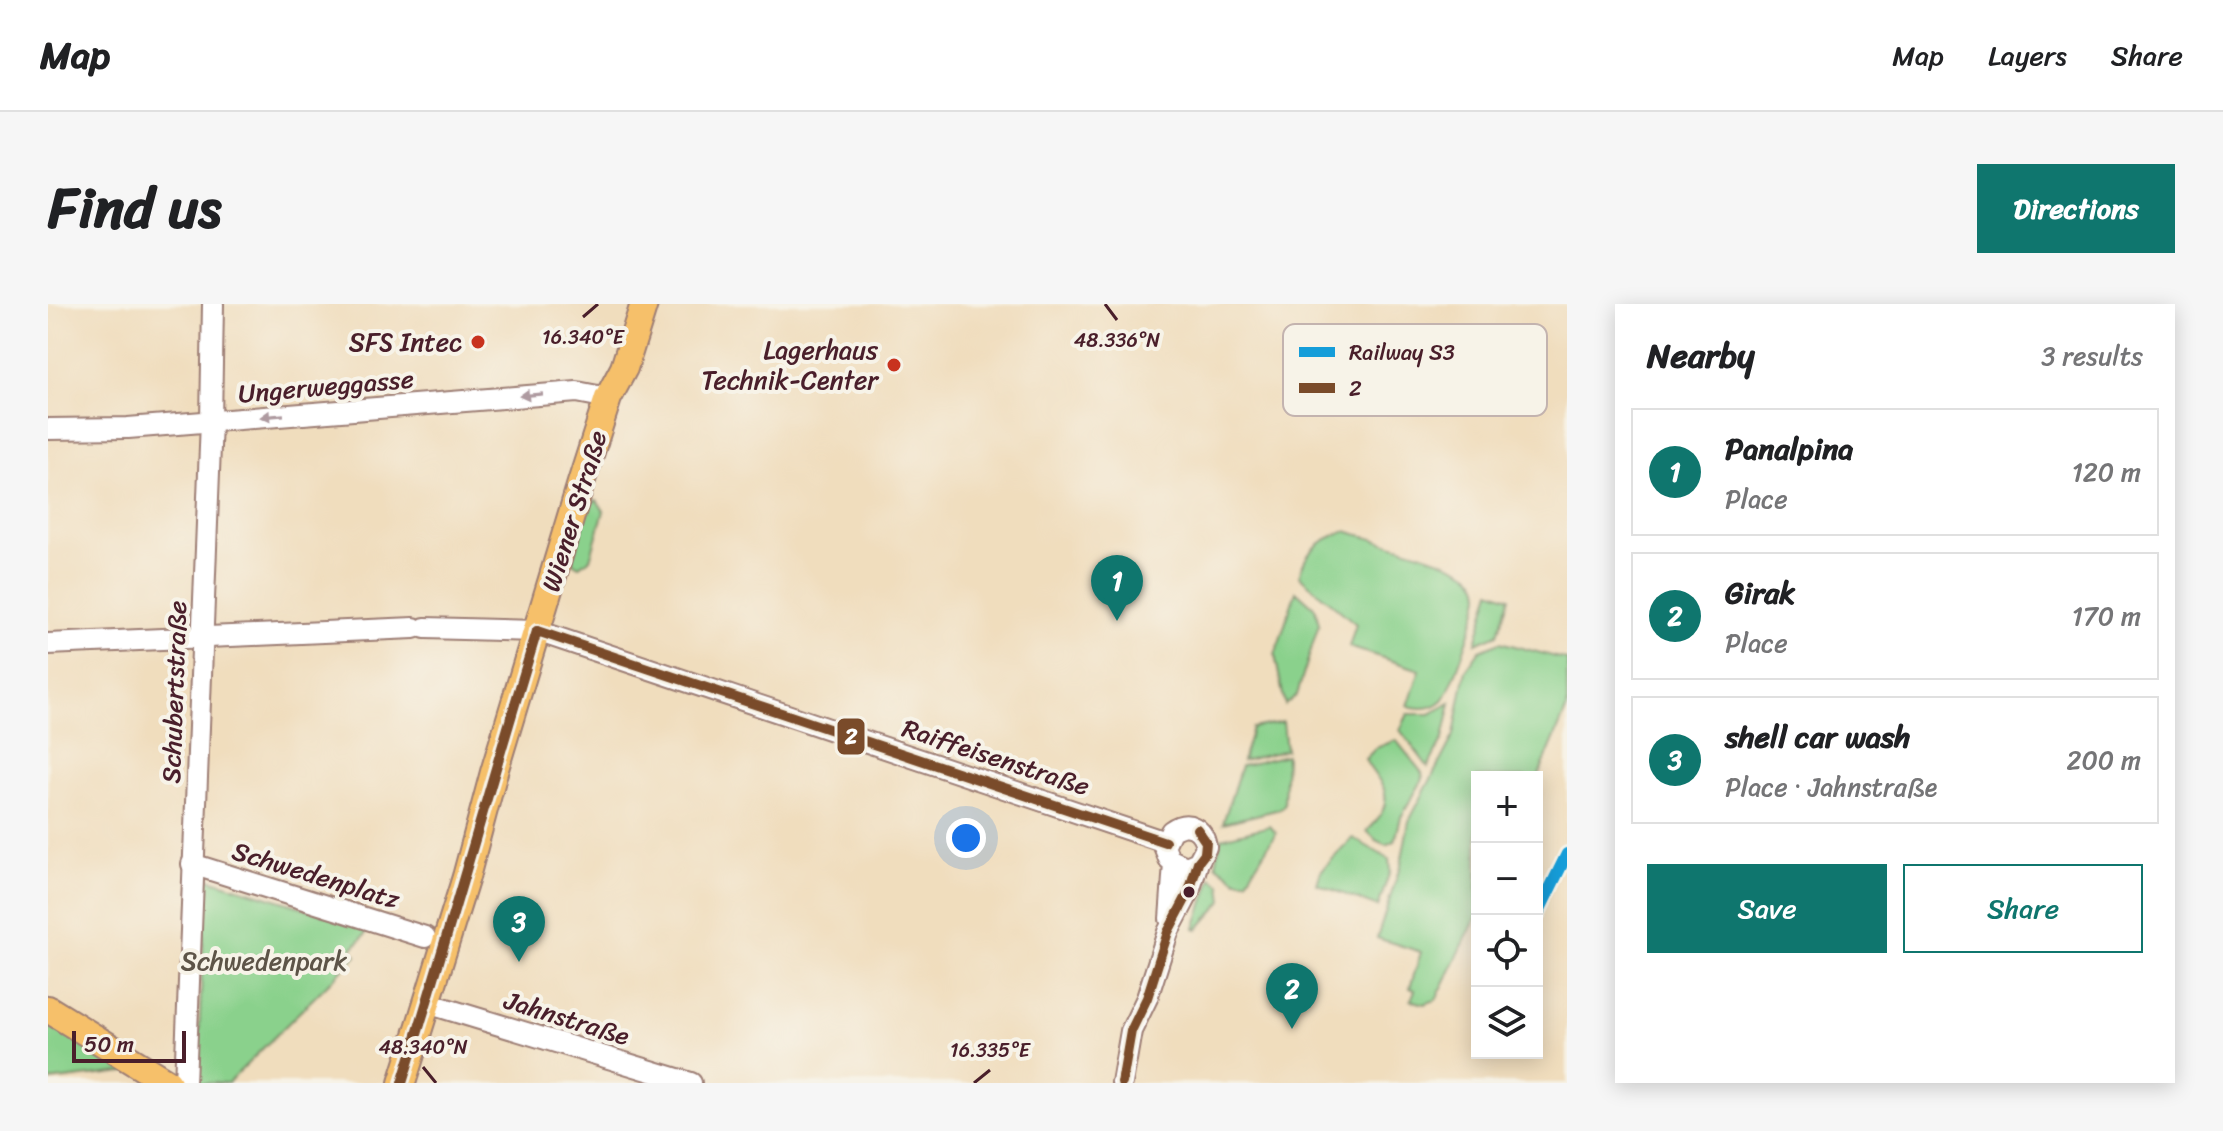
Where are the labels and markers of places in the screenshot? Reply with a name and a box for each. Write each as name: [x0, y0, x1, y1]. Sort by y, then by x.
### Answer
place label: SFS Intec: [349, 319, 462, 365]
place label: Lagerhaus Technik-Center: [701, 327, 879, 403]
marker: SFS Intec: [469, 333, 487, 351]
marker: Lagerhaus Technik-Center: [885, 356, 903, 374]
pin: 1: [1091, 555, 1143, 621]
unlabelled marker: [1181, 884, 1197, 900]
pin: 3: [493, 896, 545, 962]
pin: 2: [1266, 963, 1318, 1029]

